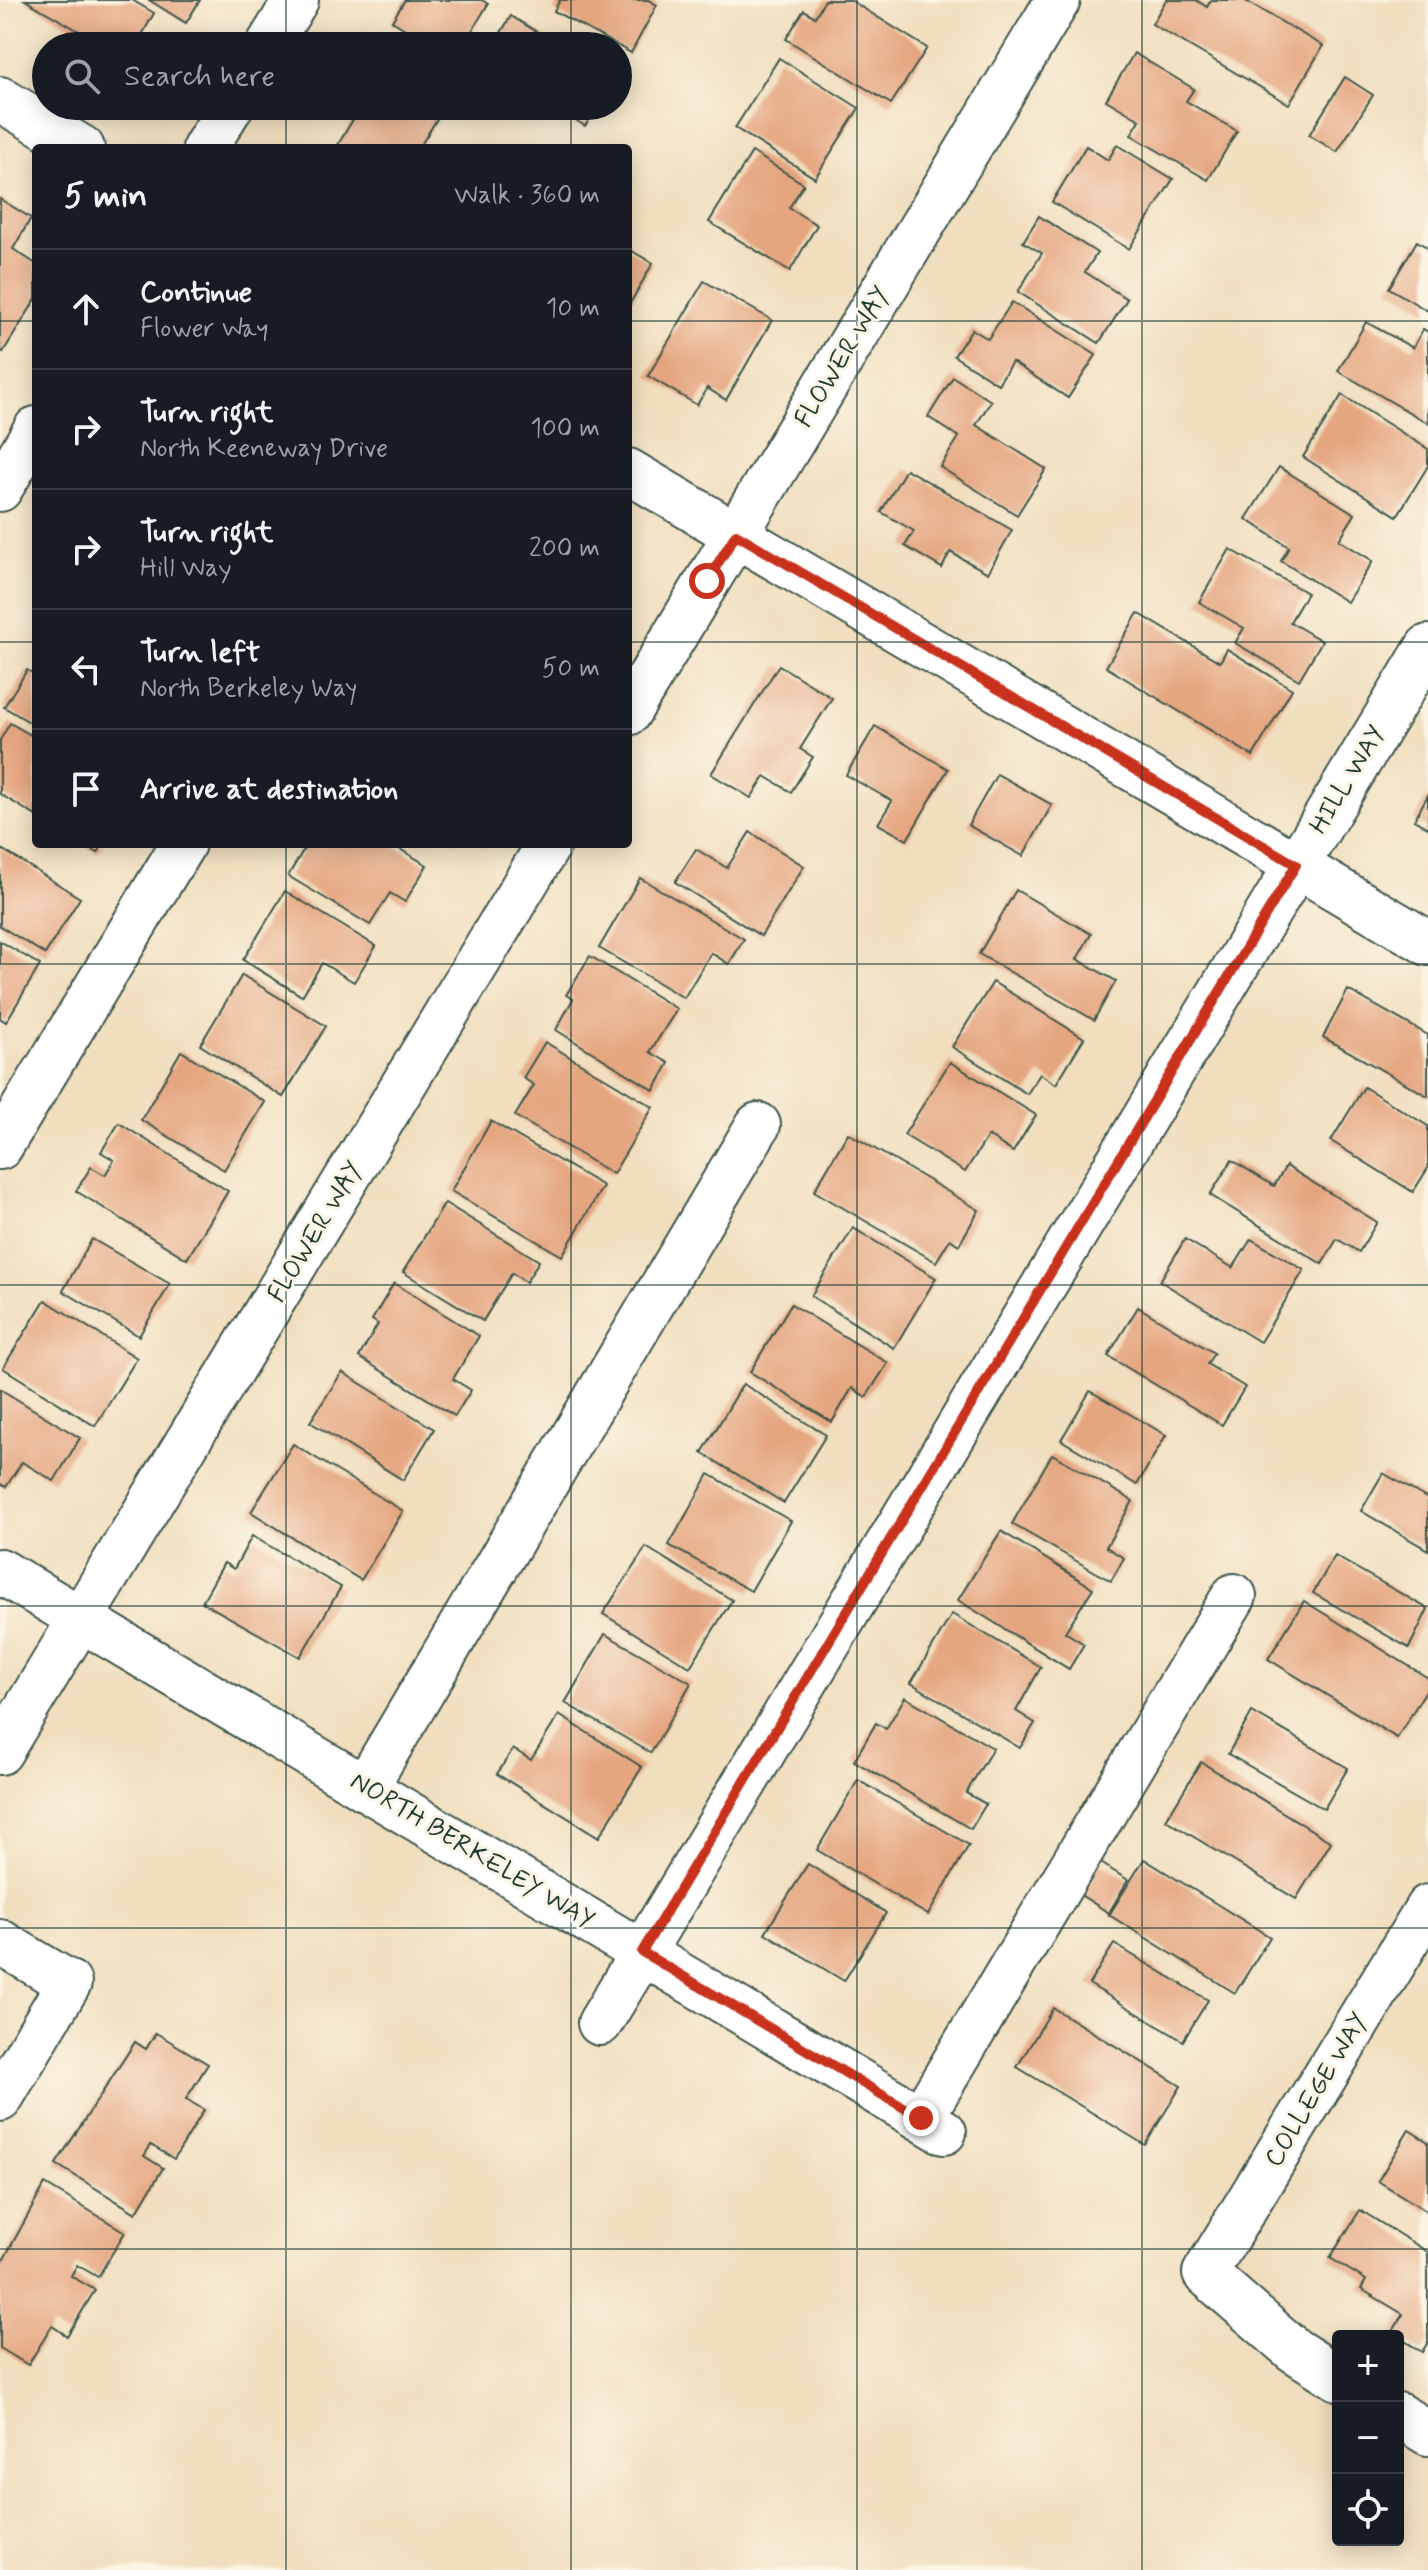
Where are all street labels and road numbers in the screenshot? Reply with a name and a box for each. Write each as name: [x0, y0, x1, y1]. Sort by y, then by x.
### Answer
street label: FLOWER WAY: [787, 280, 899, 434]
street label: HILL WAY: [1302, 719, 1394, 841]
street label: FLOWER WAY: [260, 1155, 372, 1309]
street label: NORTH BERKELEY WAY: [344, 1765, 600, 1937]
street label: COLLEGE WAY: [1257, 2006, 1377, 2174]

